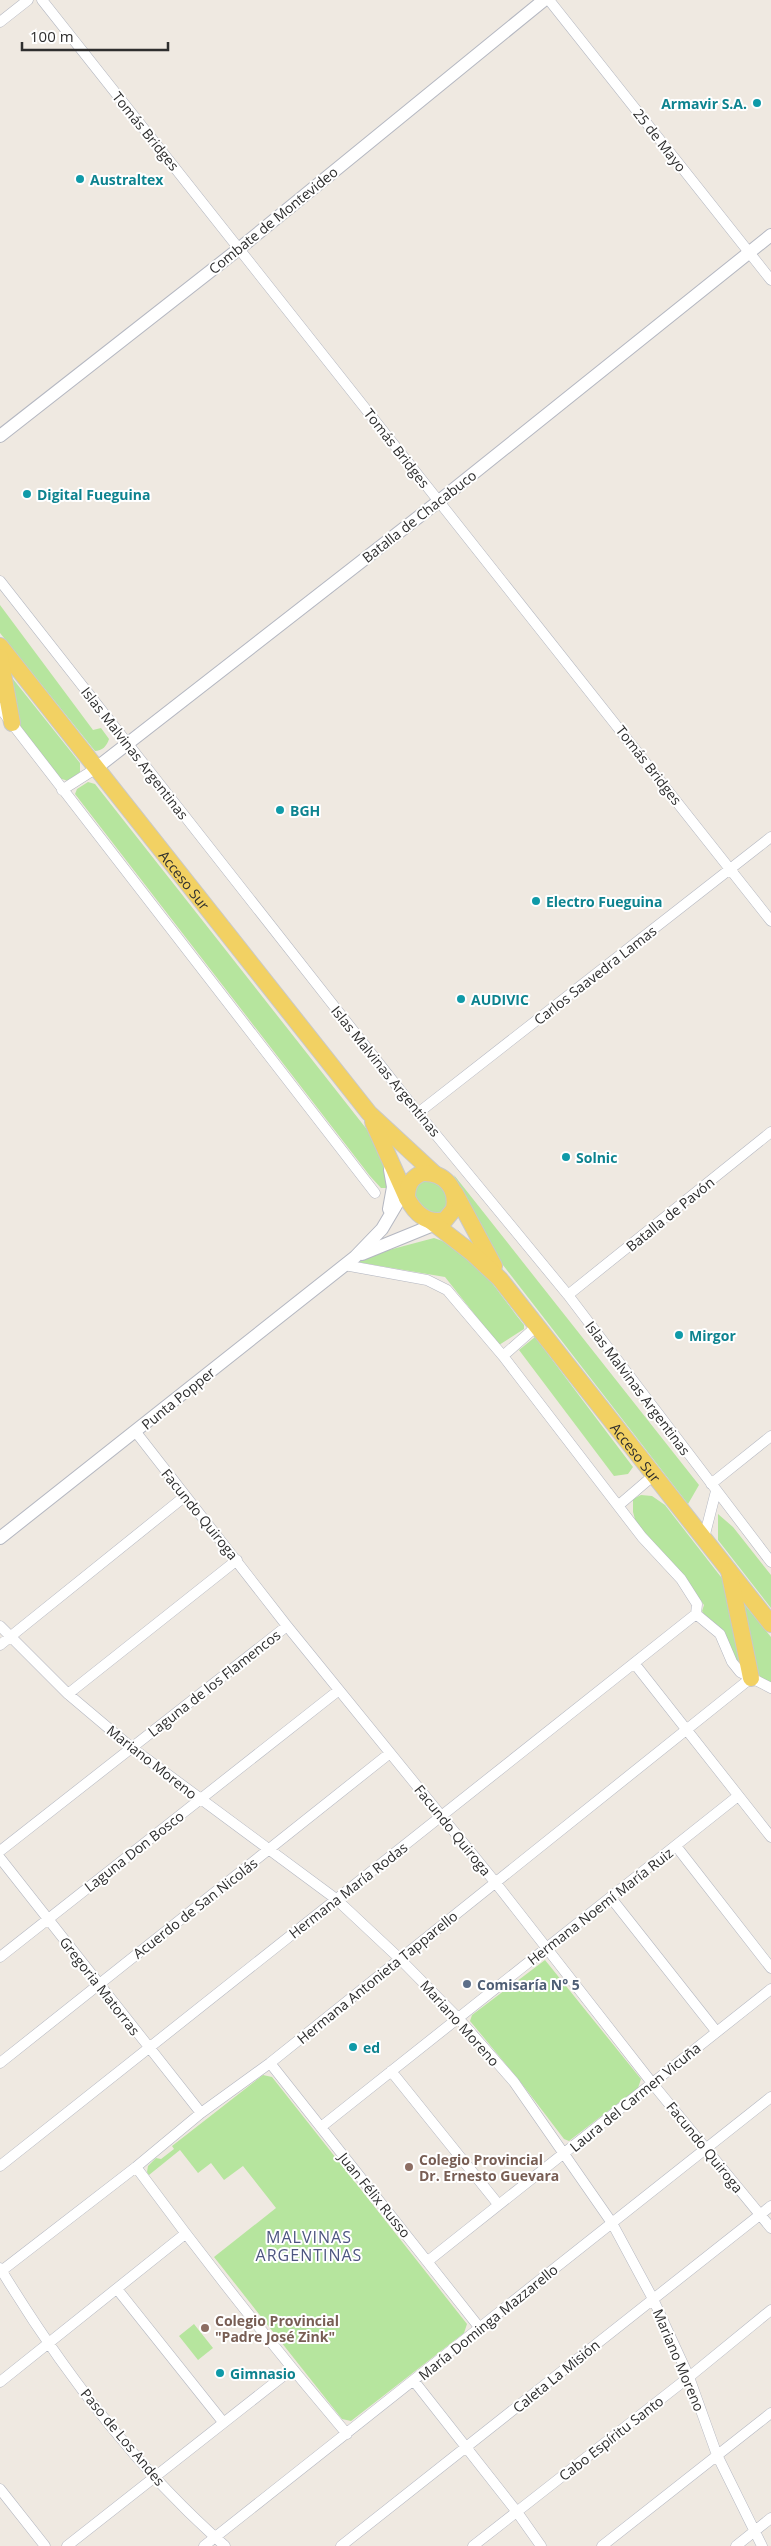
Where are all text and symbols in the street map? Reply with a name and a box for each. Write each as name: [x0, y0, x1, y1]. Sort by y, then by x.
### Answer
scale bar: [22, 20, 169, 52]
text: 100 m: [30, 26, 74, 46]
street label: Tomás Bridges: [108, 88, 184, 175]
place label: Armavir S.A.: [661, 94, 747, 113]
marker: Armavir S.A.: [751, 97, 763, 109]
street label: 25 de Mayo: [629, 104, 691, 176]
street label: Combate de Montevideo: [204, 162, 342, 278]
place label: Australtex: [90, 170, 164, 189]
marker: Australtex: [74, 173, 86, 185]
street label: Tomás Bridges: [360, 404, 434, 492]
street label: Batalla de Chacabuco: [358, 465, 480, 567]
place label: Digital Fueguina: [37, 485, 150, 504]
marker: Digital Fueguina: [21, 488, 33, 500]
street label: Islas Malvinas Argentinas: [77, 683, 193, 824]
street label: Tomás Bridges: [612, 721, 686, 809]
place label: BGH: [290, 801, 320, 820]
marker: BGH: [274, 804, 286, 816]
street label: Acceso Sur: [155, 846, 214, 914]
place label: Electro Fueguina: [546, 892, 663, 911]
marker: Electro Fueguina: [530, 895, 542, 907]
street label: Carlos Saavedra Lamas: [530, 921, 661, 1029]
place label: AUDIVIC: [471, 990, 529, 1009]
marker: AUDIVIC: [455, 993, 467, 1005]
street label: Islas Malvinas Argentinas: [327, 1001, 445, 1141]
place label: Solnic: [576, 1148, 617, 1167]
marker: Solnic: [560, 1151, 572, 1163]
street label: Batalla de Pavón: [622, 1173, 718, 1255]
street label: Islas Malvinas Argentinas: [581, 1317, 695, 1459]
place label: Mirgor: [689, 1326, 736, 1345]
marker: Mirgor: [673, 1329, 685, 1341]
street label: Punta Popper: [137, 1362, 219, 1434]
street label: Acceso Sur: [607, 1418, 666, 1486]
street label: Facundo Quiroga: [157, 1464, 243, 1564]
street label: Laguna de los Flamencos: [144, 1625, 284, 1741]
street label: Mariano Moreno: [103, 1721, 201, 1803]
street label: Facundo Quiroga: [410, 1780, 496, 1880]
street label: Laguna Don Bosco: [80, 1806, 188, 1896]
street label: Hermana María Rodas: [285, 1837, 412, 1942]
street label: Hermana Noemí María Ruiz: [523, 1843, 677, 1969]
street label: Acuerdo de San Nicolás: [129, 1853, 261, 1963]
street label: Hermana Antonieta Tapparello: [293, 1906, 461, 2048]
street label: Gregoria Matorras: [56, 1933, 145, 2039]
place label: Comisaría N° 5: [477, 1975, 580, 1994]
street label: Mariano Moreno: [416, 1976, 504, 2070]
marker: Comisaría N° 5: [461, 1978, 473, 1990]
place label: ed: [363, 2038, 380, 2057]
street label: Laura del Carmen Vicuña: [566, 2038, 704, 2156]
marker: ed: [347, 2041, 359, 2053]
street label: Facundo Quiroga: [662, 2097, 748, 2197]
street label: Juan Félix Russo: [333, 2147, 415, 2242]
place label: Colegio Provincial Dr. Ernesto Guevara: [419, 2150, 559, 2185]
marker: Colegio Provincial Dr. Ernesto Guevara: [403, 2161, 415, 2173]
district label: MALVINAS ARGENTINAS: [256, 2226, 362, 2266]
street label: María Dominga Mazzarello: [414, 2260, 562, 2384]
street label: Mariano Moreno: [649, 2306, 709, 2414]
place label: Colegio Provincial "Padre José Zink": [215, 2311, 339, 2346]
marker: Colegio Provincial "Padre José Zink": [199, 2322, 211, 2334]
street label: Caleta La Misión: [509, 2335, 603, 2417]
place label: Gimnasio: [230, 2364, 296, 2383]
marker: Gimnasio: [214, 2367, 226, 2379]
street label: Paso de Los Andes: [77, 2384, 170, 2490]
street label: Cabo Espíritu Santo: [555, 2391, 667, 2485]

